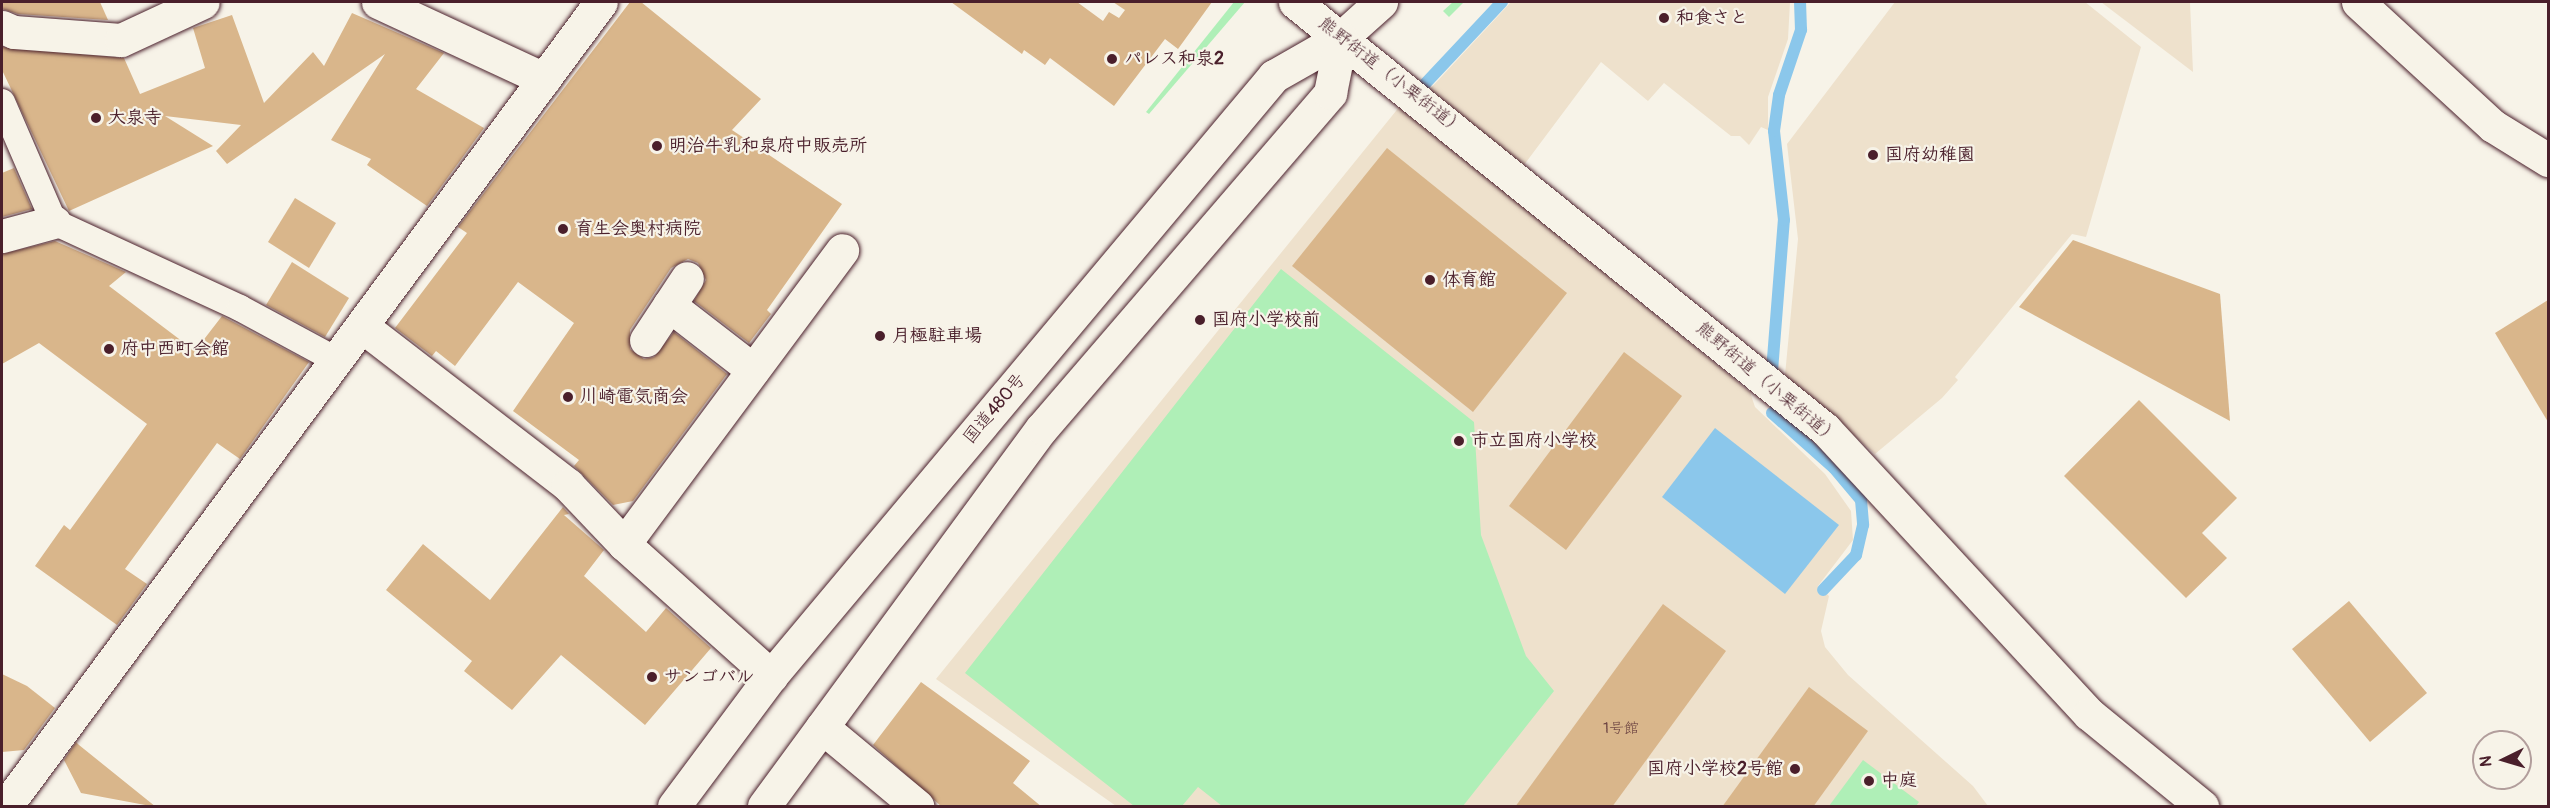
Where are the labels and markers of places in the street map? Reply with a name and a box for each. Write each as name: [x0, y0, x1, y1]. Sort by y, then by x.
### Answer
place label: 和食さと: [1676, 7, 1748, 29]
marker: 和食さと: [1657, 11, 1671, 25]
place label: パレス和泉2: [1124, 48, 1224, 70]
marker: パレス和泉2: [1105, 52, 1119, 66]
place label: 大泉寺: [108, 107, 162, 129]
marker: 大泉寺: [89, 111, 103, 125]
place label: 明治牛乳和泉府中販売所: [669, 135, 867, 157]
marker: 明治牛乳和泉府中販売所: [650, 139, 664, 153]
place label: 国府幼稚園: [1885, 144, 1975, 166]
marker: 国府幼稚園: [1866, 148, 1880, 162]
place label: 育生会奥村病院: [575, 218, 701, 240]
marker: 育生会奥村病院: [556, 222, 570, 236]
place label: 体育館: [1442, 269, 1496, 291]
marker: 体育館: [1423, 273, 1437, 287]
place label: 国府小学校前: [1212, 309, 1320, 331]
marker: 国府小学校前: [1193, 313, 1207, 327]
place label: 月極駐車場: [892, 325, 982, 347]
marker: 月極駐車場: [873, 329, 887, 343]
place label: 府中西町会館: [121, 338, 229, 360]
marker: 府中西町会館: [102, 342, 116, 356]
place label: 川崎電気商会: [580, 386, 688, 408]
marker: 川崎電気商会: [561, 390, 575, 404]
place label: 市立国府小学校: [1471, 430, 1597, 452]
marker: 市立国府小学校: [1452, 434, 1466, 448]
place label: サンゴバル: [664, 666, 754, 688]
marker: サンゴバル: [645, 670, 659, 684]
place label: 国府小学校2号館: [1647, 758, 1783, 780]
marker: 国府小学校2号館: [1788, 762, 1802, 776]
place label: 中庭: [1881, 770, 1917, 792]
marker: 中庭: [1862, 774, 1876, 788]

